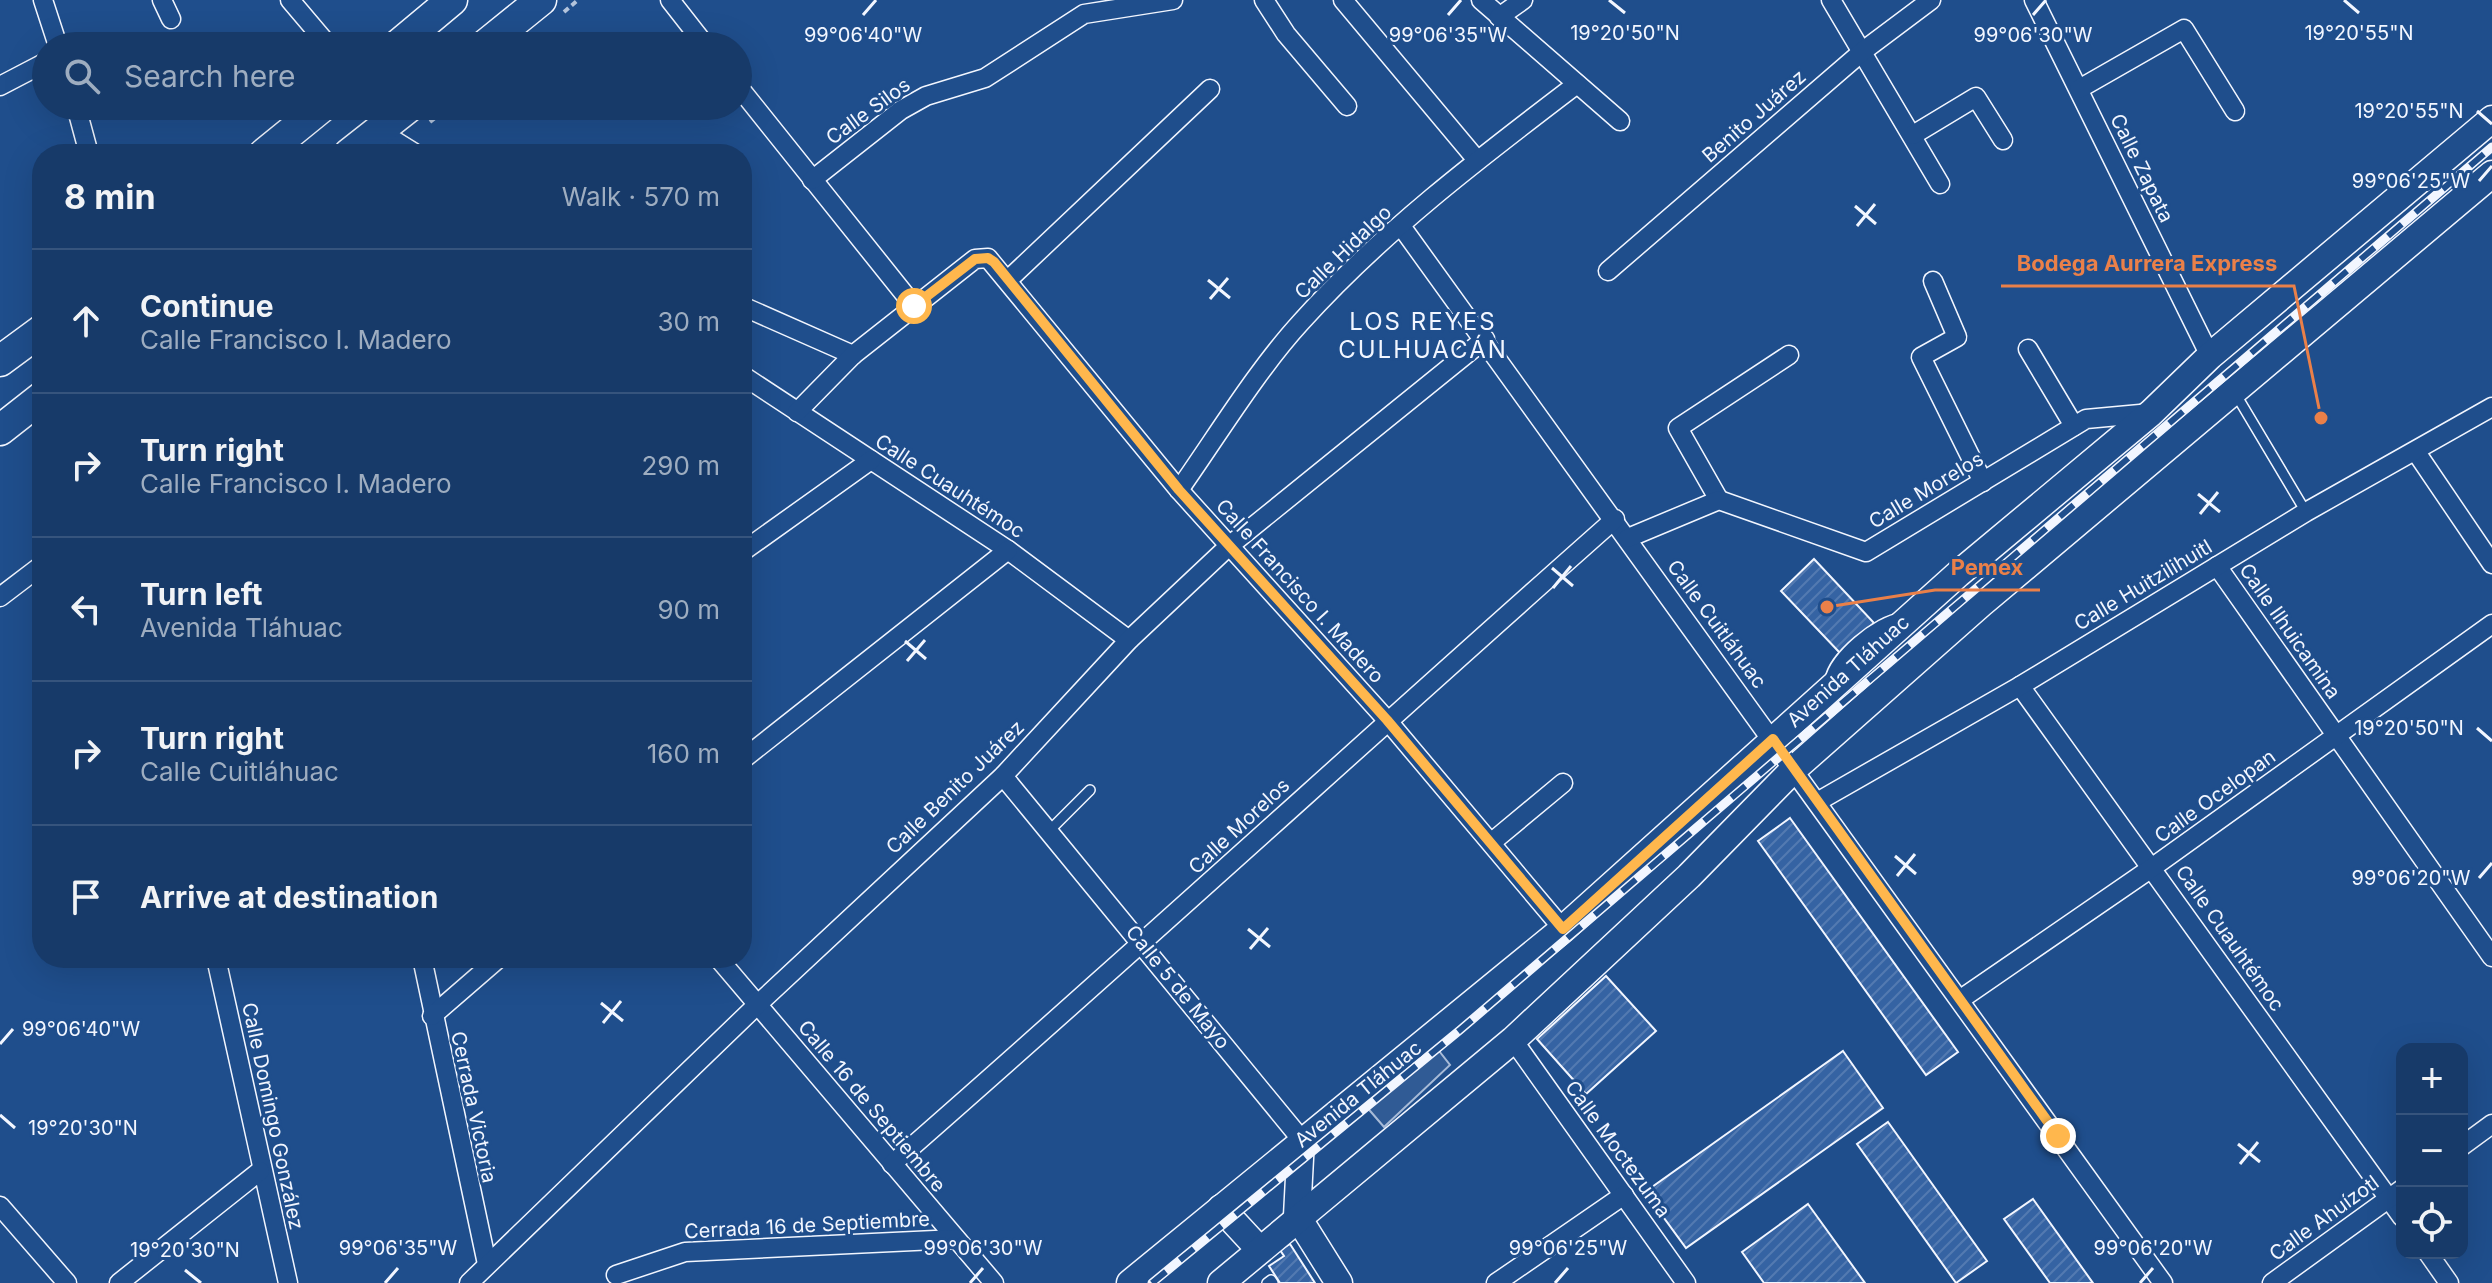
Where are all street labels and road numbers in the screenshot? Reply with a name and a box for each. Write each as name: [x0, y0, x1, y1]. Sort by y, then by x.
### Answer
street label: Benito Juárez: [1697, 64, 1811, 168]
street label: Calle Silos: [821, 73, 915, 149]
street label: Calle Zapata: [2105, 110, 2179, 226]
street label: Calle Hidalgo: [1290, 200, 1396, 304]
street label: Calle Cuauhtémoc: [871, 429, 1029, 543]
street label: Calle Morelos: [1864, 446, 1988, 534]
street label: Calle Francisco I. Madero: [1211, 494, 1389, 688]
street label: Calle Huitzilihuitl: [2070, 534, 2216, 636]
street label: Calle Cuitláhuac: [1662, 555, 1772, 693]
street label: Calle Ilhuicamina: [2234, 559, 2346, 703]
street label: Avenida Tláhuac: [1782, 610, 1914, 732]
street label: Calle Benito Juárez: [881, 715, 1029, 859]
street label: Calle Ocelopan: [2150, 744, 2280, 848]
street label: Calle Morelos: [1184, 773, 1294, 879]
street label: Calle Cuauhtémoc: [2171, 860, 2289, 1016]
street label: Calle 5 de Mayo: [1121, 920, 1235, 1054]
street label: Calle Domingo González: [237, 1000, 309, 1232]
street label: Calle 16 de Septiembre: [793, 1015, 951, 1197]
street label: Cerrada Victoria: [446, 1029, 502, 1185]
street label: Avenida Tláhuac: [1290, 1036, 1426, 1152]
street label: Calle Moctezuma: [1560, 1076, 1676, 1222]
street label: Calle Ahuízotl: [2265, 1170, 2383, 1266]
street label: Cerrada 16 de Septiembre: [684, 1207, 930, 1243]

